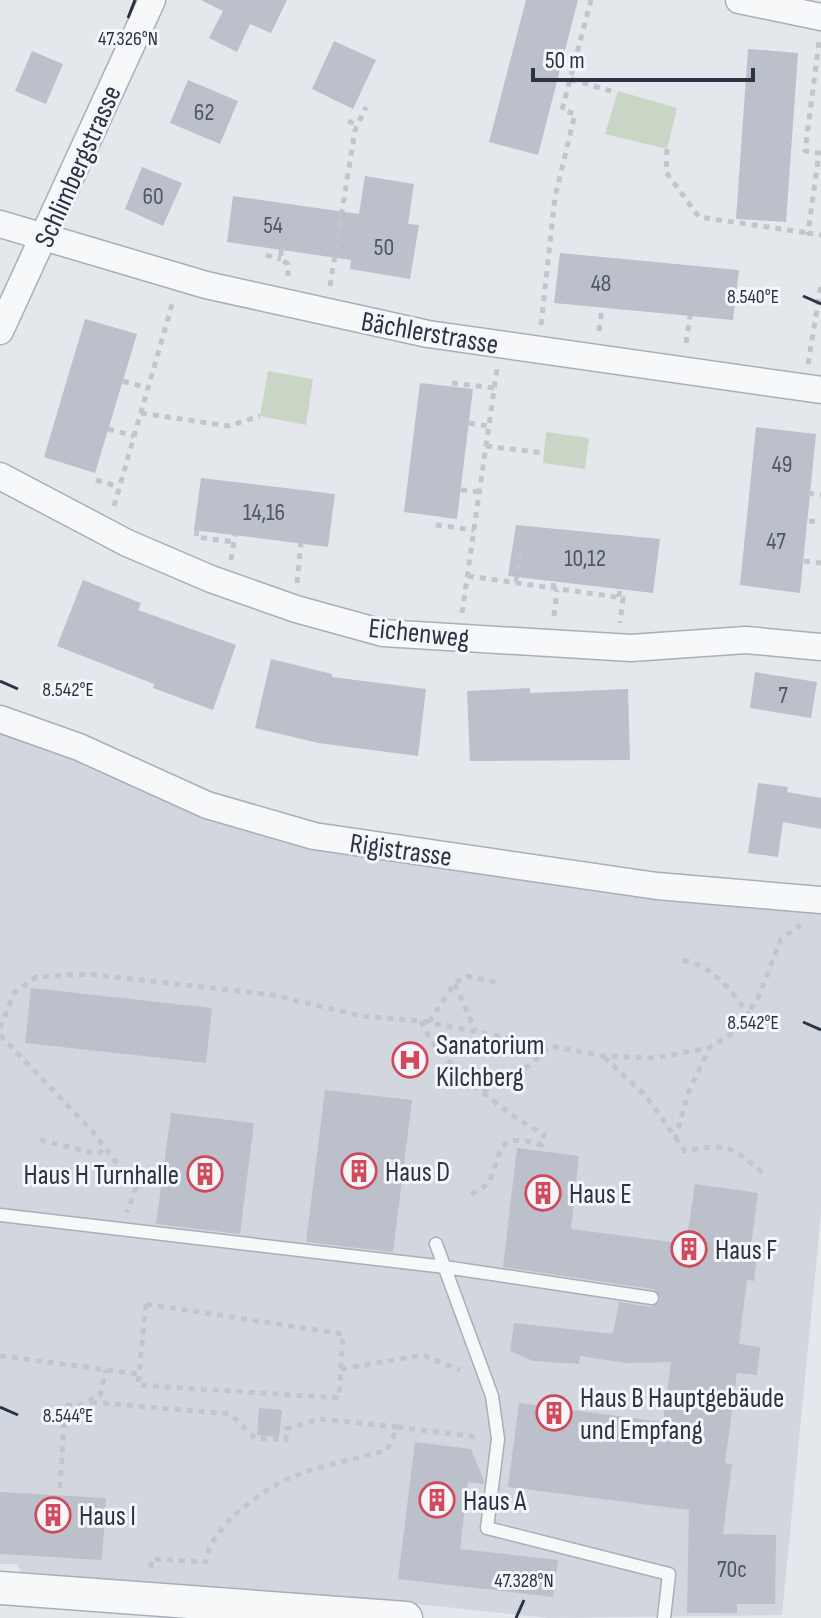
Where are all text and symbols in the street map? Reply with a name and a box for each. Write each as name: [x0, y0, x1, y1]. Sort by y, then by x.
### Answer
text: 47.326°N: [98, 27, 158, 51]
scale bar: [533, 32, 753, 82]
text: 50 m: [545, 46, 585, 75]
street label: Schlimbergstrasse: [28, 81, 129, 253]
house number: 62: [194, 98, 214, 127]
house number: 60: [142, 182, 164, 211]
house number: 54: [263, 211, 283, 240]
house number: 50: [374, 233, 394, 262]
house number: 48: [591, 269, 611, 298]
text: 8.540°E: [727, 285, 779, 309]
street label: Bächlerstrasse: [359, 305, 501, 362]
house number: 49: [772, 450, 792, 479]
house number: 14,16: [243, 498, 285, 527]
house number: 47: [766, 527, 786, 556]
house number: 10,12: [564, 544, 606, 573]
street label: Eichenweg: [367, 612, 471, 655]
text: 8.542°E: [42, 678, 94, 702]
house number: 7: [778, 681, 788, 710]
street label: Rigistrasse: [348, 827, 454, 874]
text: 8.542°E: [727, 1011, 779, 1035]
place label: Sanatorium Kilchberg: [436, 1029, 544, 1094]
hospital icon: Sanatorium Kilchberg: [391, 1041, 429, 1079]
building icon: Haus D: [340, 1152, 378, 1190]
building icon: Haus H Turnhalle: [186, 1155, 224, 1193]
place label: Haus D: [385, 1156, 450, 1189]
place label: Haus H Turnhalle: [24, 1159, 179, 1192]
building icon: Haus E: [524, 1174, 562, 1212]
place label: Haus E: [569, 1178, 632, 1211]
building icon: Haus F: [670, 1230, 708, 1268]
place label: Haus F: [715, 1234, 777, 1267]
place label: Haus B Hauptgebäude und Empfang: [580, 1382, 784, 1447]
building icon: Haus B Hauptgebäude und Empfang: [535, 1394, 573, 1432]
text: 8.544°E: [43, 1404, 93, 1428]
building icon: Haus A: [418, 1481, 456, 1519]
place label: Haus A: [463, 1485, 527, 1518]
building icon: Haus I: [34, 1496, 72, 1534]
place label: Haus I: [79, 1500, 136, 1533]
house number: 70c: [717, 1555, 747, 1584]
text: 47.328°N: [494, 1569, 554, 1593]

